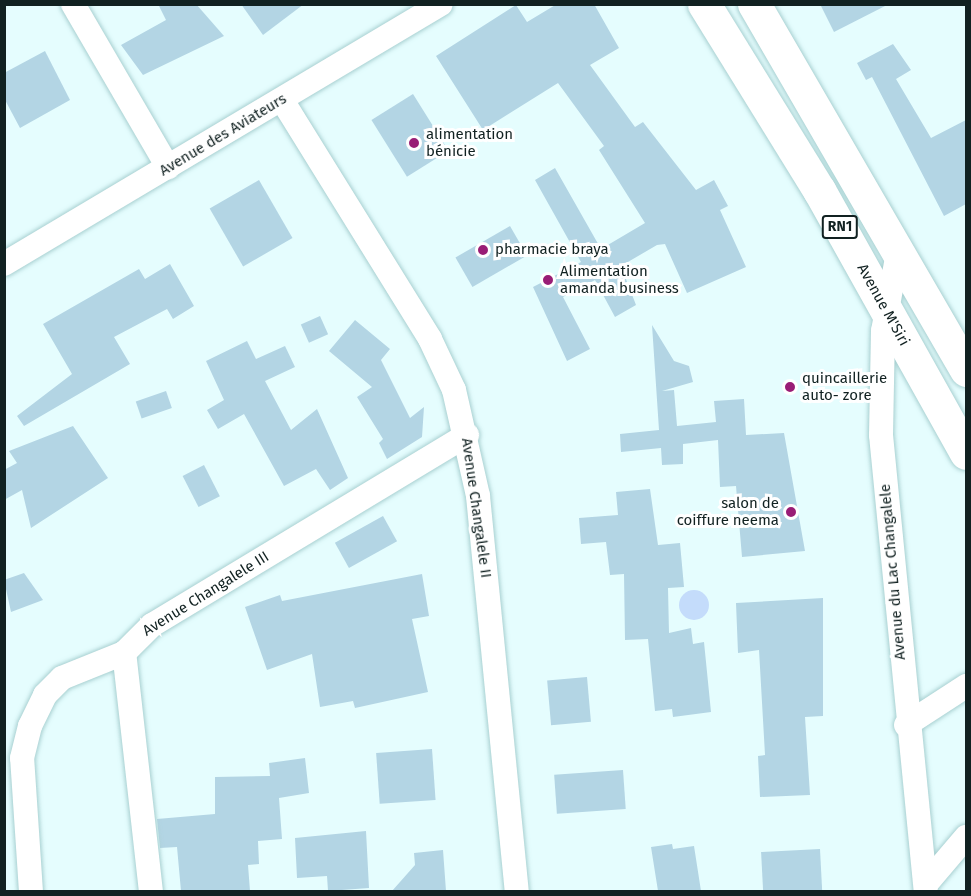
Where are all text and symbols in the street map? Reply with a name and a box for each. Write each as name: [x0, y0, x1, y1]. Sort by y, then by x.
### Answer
street label: Avenue des Aviateurs: [156, 90, 290, 180]
place label: alimentation bénicie: [426, 125, 513, 160]
marker: alimentation bénicie: [407, 136, 421, 150]
road number: RN1: [820, 216, 860, 238]
place label: pharmacie braya: [495, 241, 609, 259]
marker: pharmacie braya: [476, 243, 490, 257]
street label: Avenue M'Siri: [853, 261, 913, 349]
place label: Alimentation amanda business: [560, 262, 679, 297]
marker: Alimentation amanda business: [541, 273, 555, 287]
place label: quincaillerie auto- zore: [802, 369, 887, 404]
marker: quincaillerie auto- zore: [783, 380, 797, 394]
street label: Avenue Changalele II: [457, 437, 495, 579]
street label: Avenue du Lac Changalele: [876, 483, 910, 661]
place label: salon de coiffure neema: [677, 494, 779, 529]
marker: salon de coiffure neema: [784, 505, 798, 519]
street label: Avenue Changalele III: [140, 548, 272, 640]

